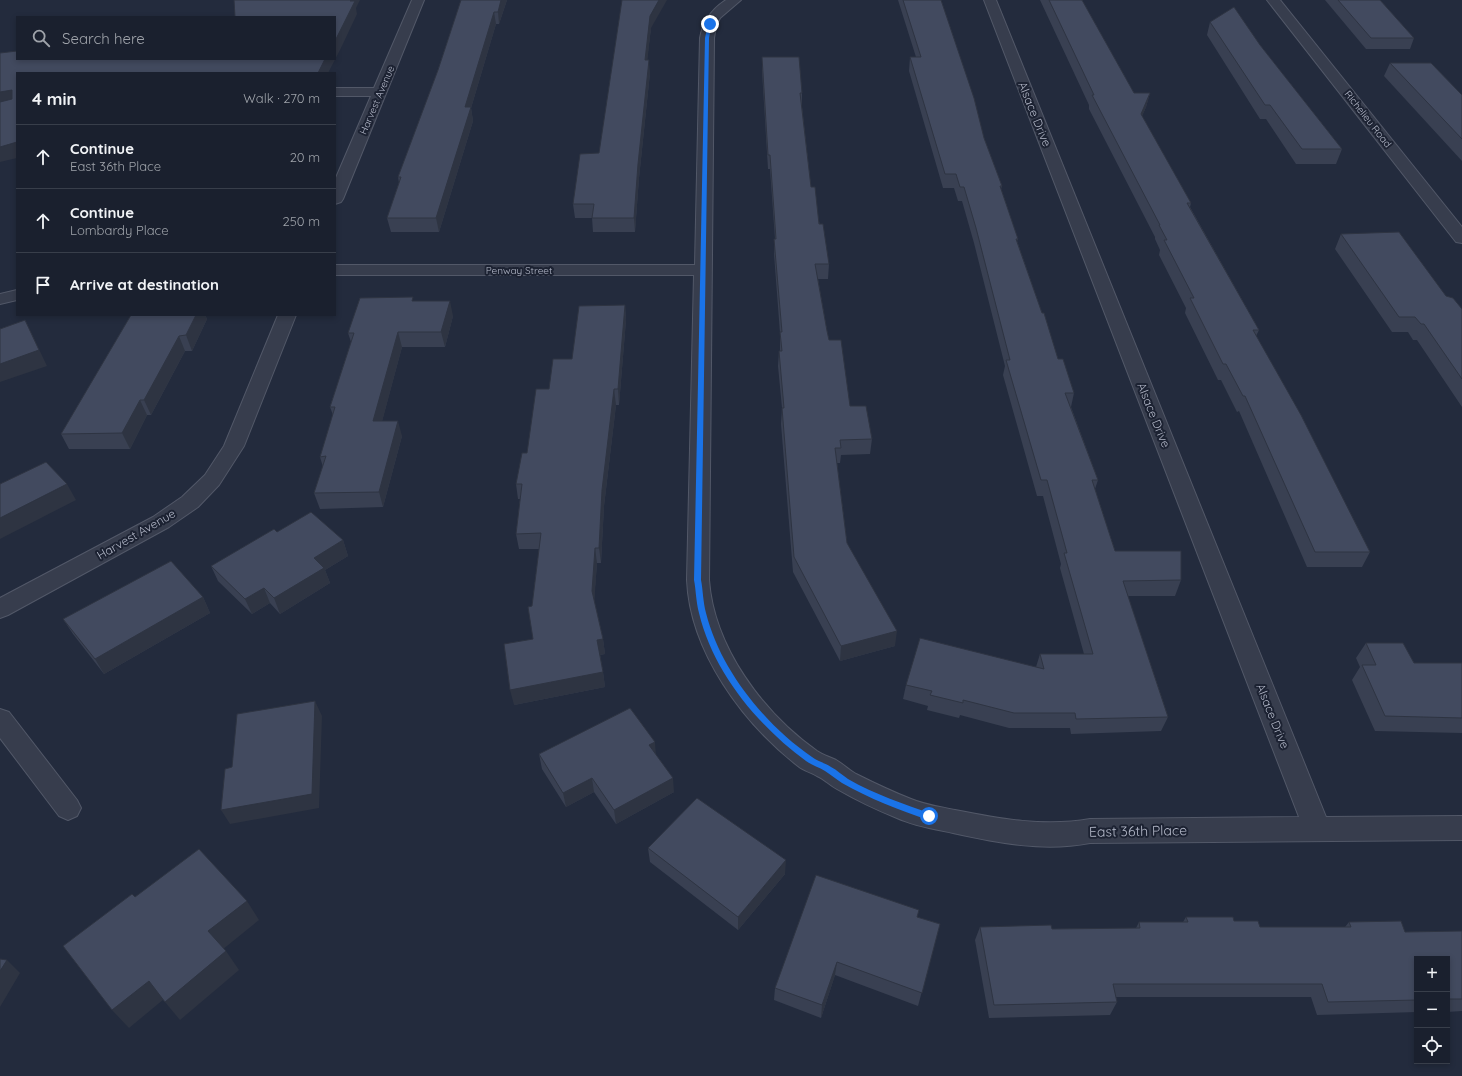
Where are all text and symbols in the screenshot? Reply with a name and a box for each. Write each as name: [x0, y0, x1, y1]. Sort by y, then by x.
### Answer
route end: [701, 15, 719, 33]
search box: [16, 16, 336, 60]
icon: search: [30, 27, 52, 49]
text: Search here: [62, 29, 145, 48]
street label: Harvest Avenue: [357, 63, 397, 136]
street label: Alsace Drive: [1015, 79, 1055, 149]
text: 4 min: [32, 88, 77, 109]
street label: Richelieu Road: [1342, 88, 1394, 150]
text: Walk · 270 m: [243, 90, 320, 106]
text: Continue: [70, 139, 134, 158]
icon: ahead: [32, 146, 54, 168]
text: 20 m: [290, 149, 320, 165]
text: East 36th Place: [70, 158, 161, 174]
text: Continue: [70, 203, 134, 222]
icon: ahead: [32, 210, 54, 232]
text: 250 m: [283, 213, 320, 229]
text: Lombardy Place: [70, 222, 169, 238]
street label: Penway Street: [486, 264, 553, 277]
icon: arrive: [32, 274, 54, 296]
text: Arrive at destination: [70, 275, 219, 294]
street label: Alsace Drive: [1134, 380, 1174, 450]
street label: Harvest Avenue: [94, 505, 178, 563]
street label: Alsace Drive: [1253, 681, 1293, 751]
route start: [920, 807, 938, 825]
street label: East 36th Place: [1089, 821, 1187, 841]
map controls: [1414, 956, 1450, 1064]
button: +: [1414, 956, 1450, 992]
button: −: [1414, 992, 1450, 1028]
button: locate: [1414, 1028, 1450, 1064]

